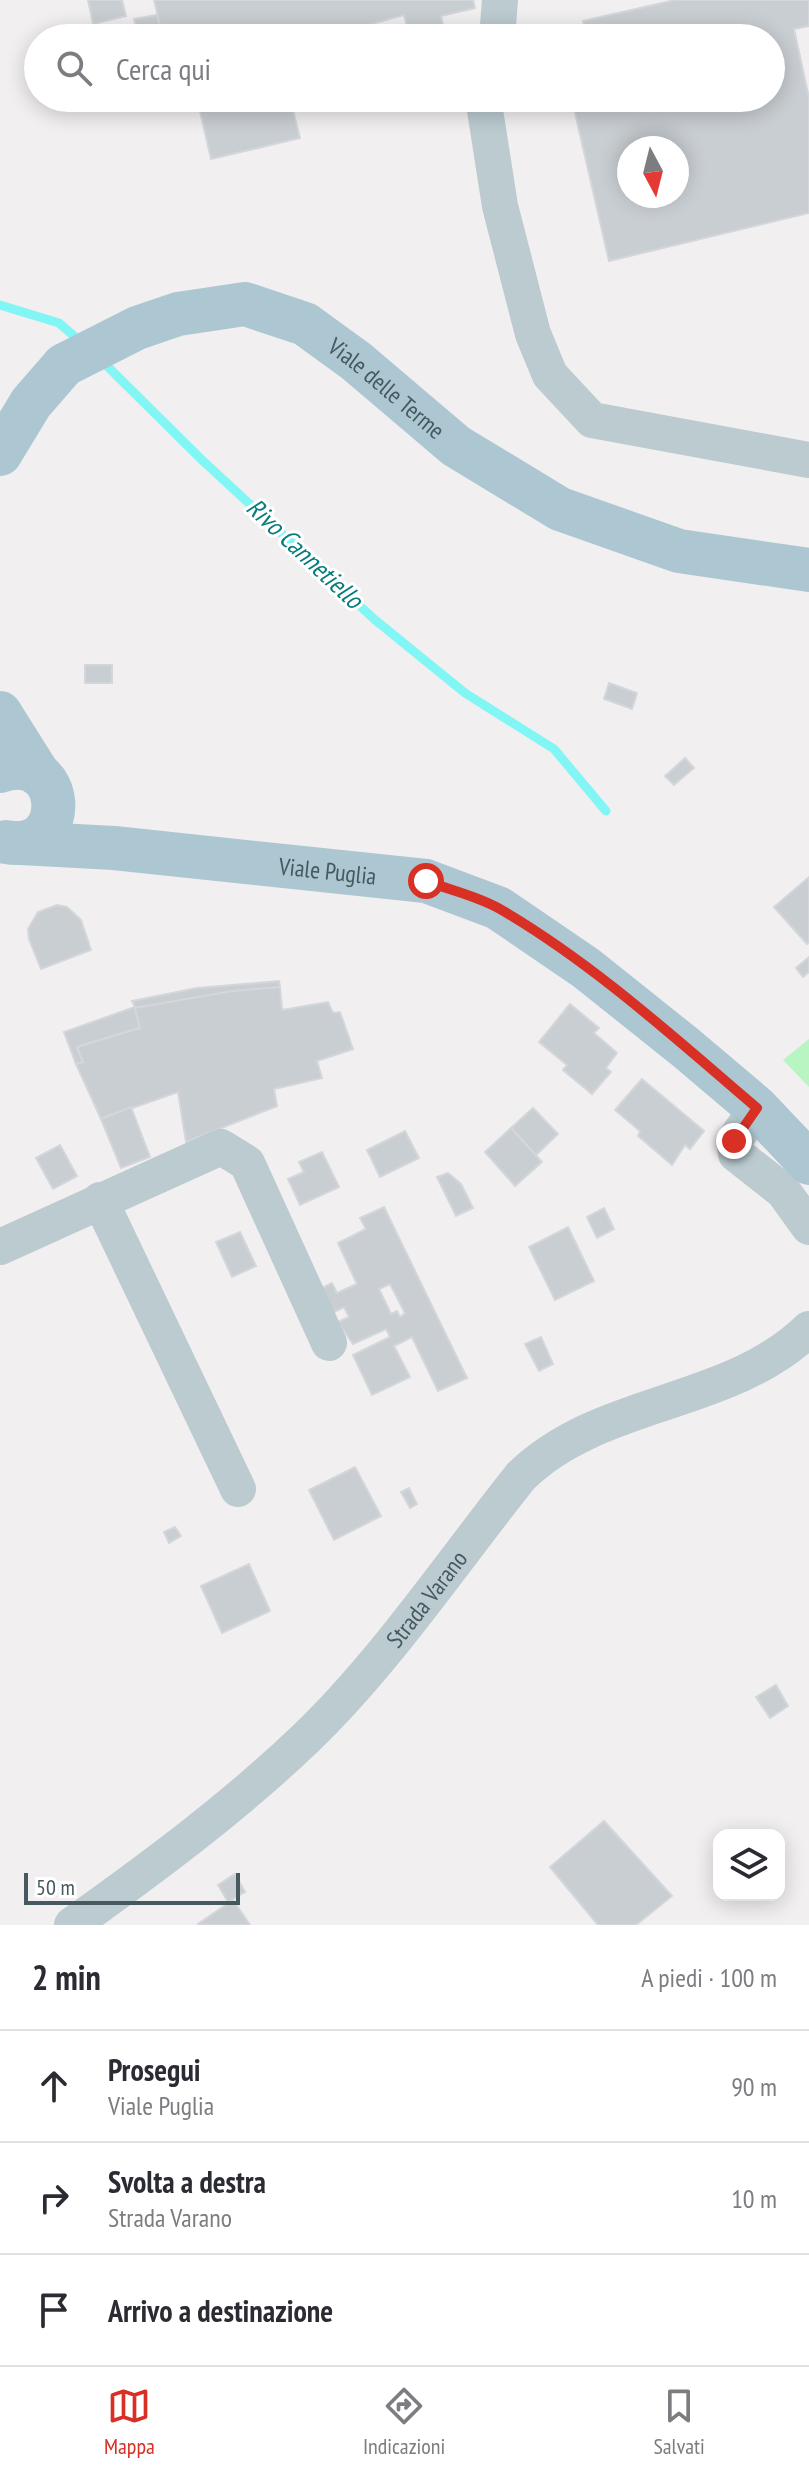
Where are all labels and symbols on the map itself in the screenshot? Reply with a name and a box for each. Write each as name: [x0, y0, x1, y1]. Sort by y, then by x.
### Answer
north arrow: [617, 136, 689, 208]
street label: Viale delle Terme: [321, 330, 452, 445]
water label: Rivo Cannetiello: [240, 491, 371, 617]
street label: Viale Puglia: [276, 850, 378, 891]
route start: [408, 863, 444, 899]
route end: [716, 1123, 752, 1159]
street label: Strada Varano: [379, 1544, 474, 1654]
scale bar: [24, 1869, 240, 1905]

